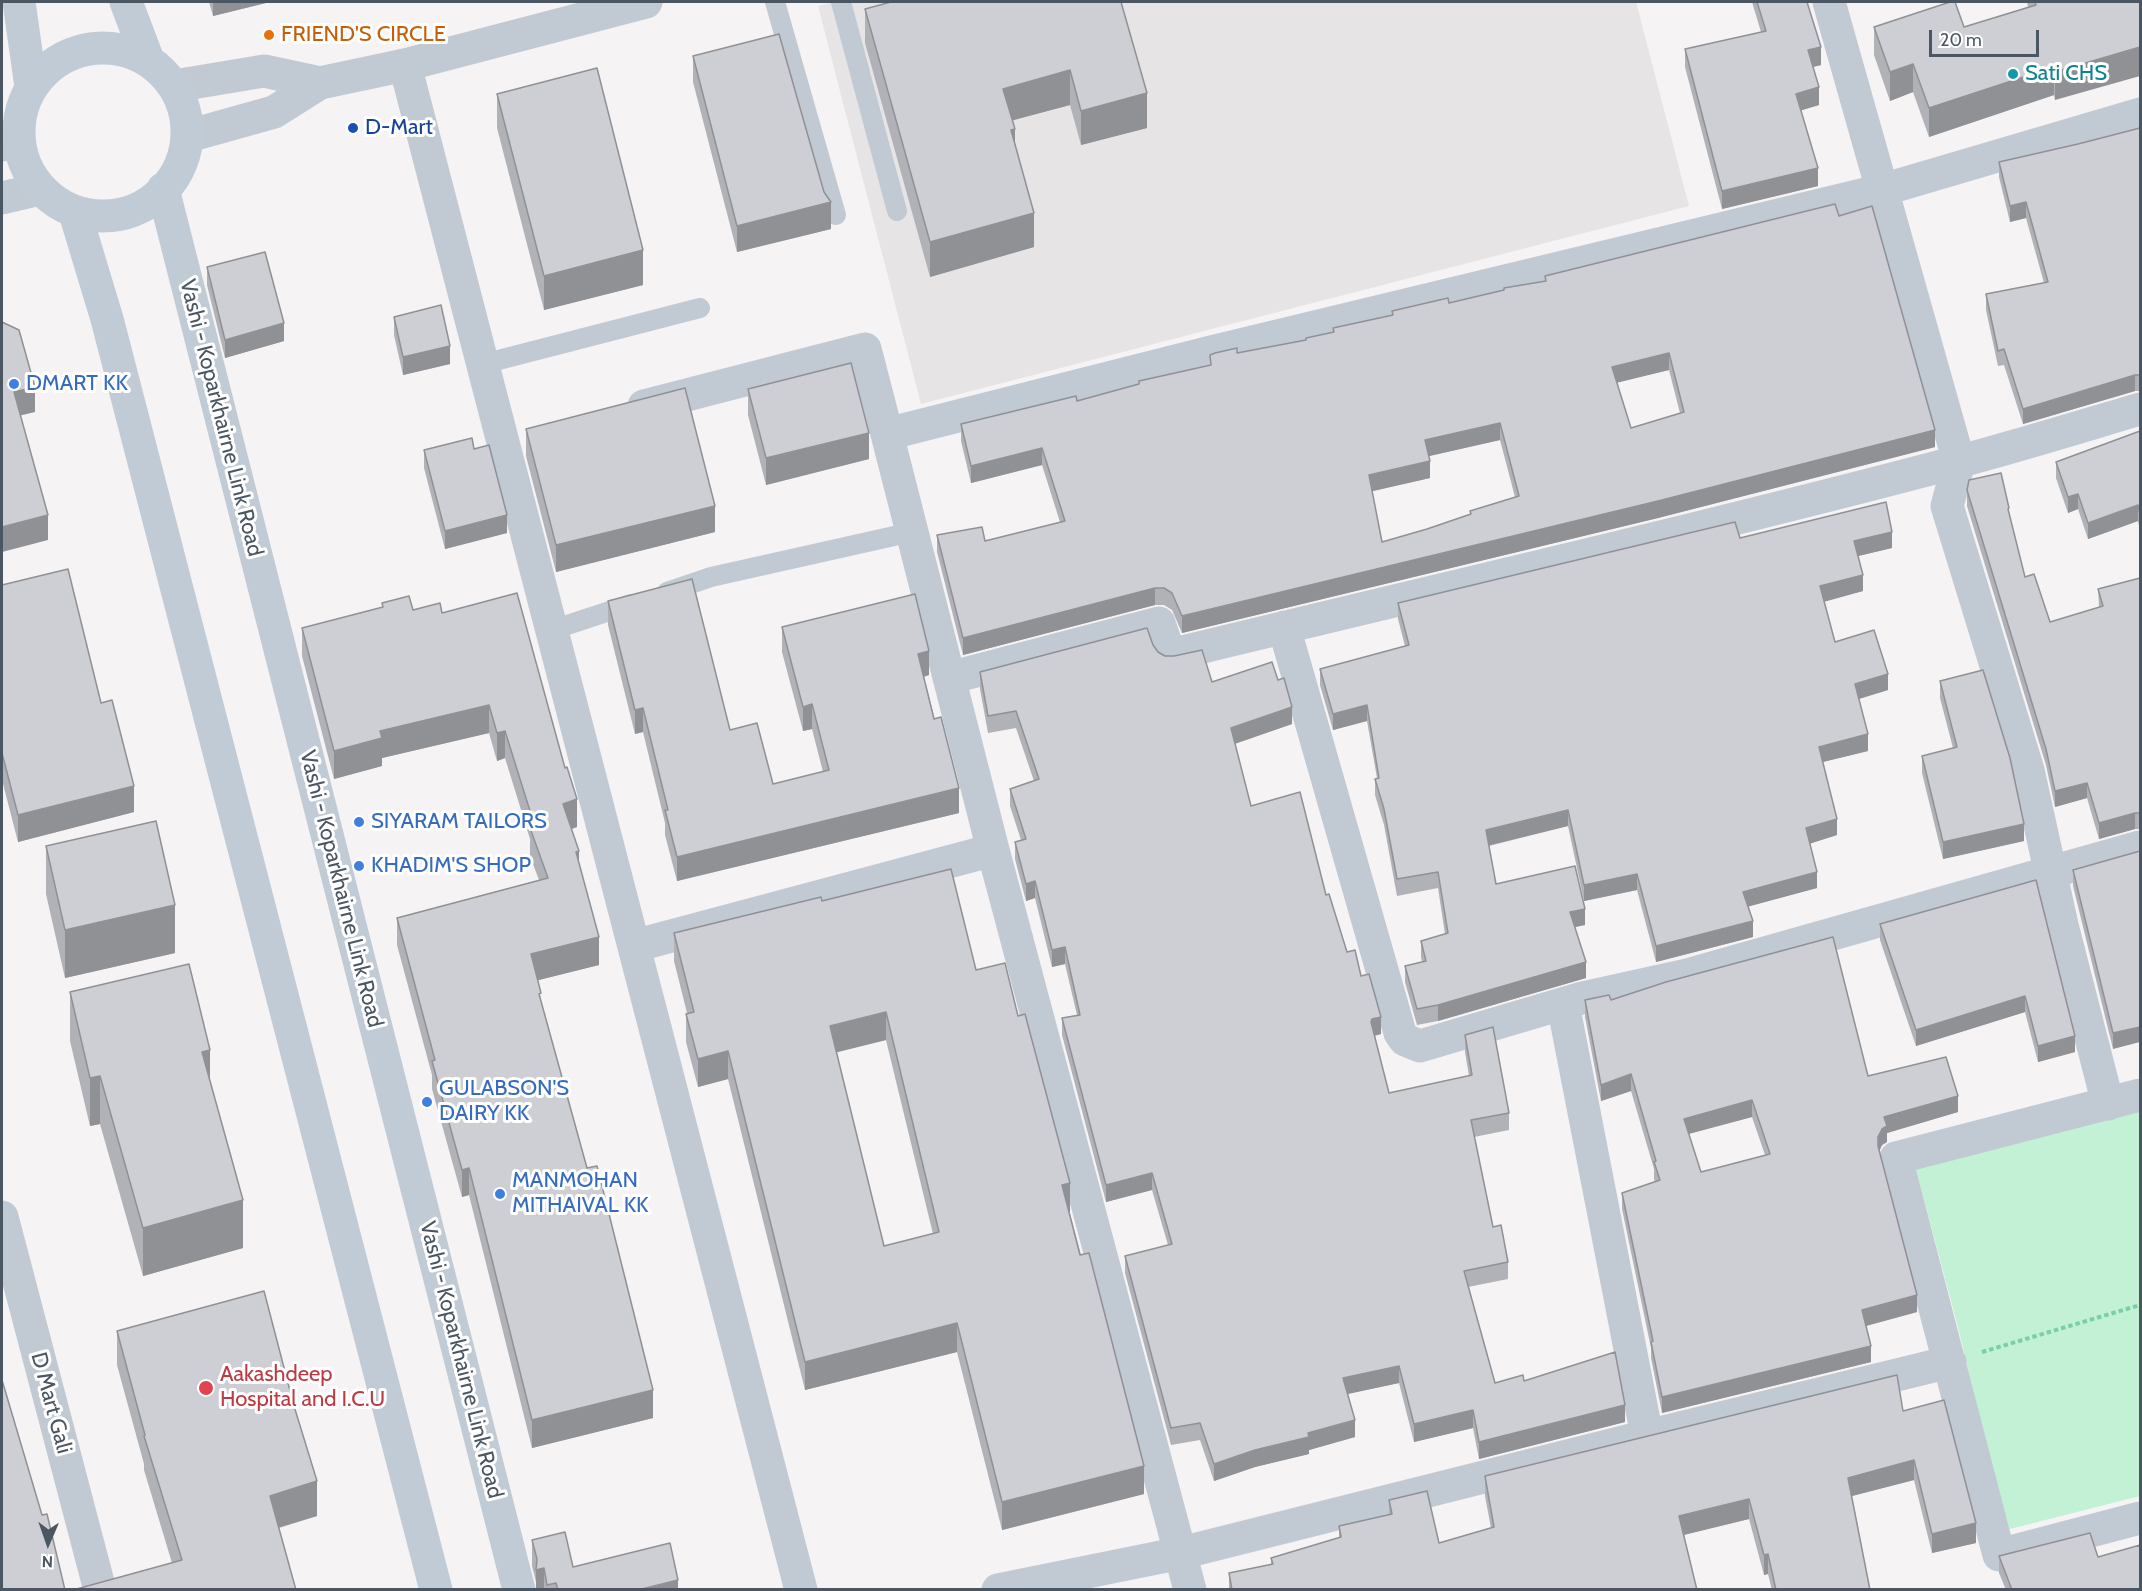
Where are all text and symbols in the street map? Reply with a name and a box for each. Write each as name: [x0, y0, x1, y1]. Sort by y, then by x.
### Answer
scale bar: [1932, 18, 2042, 56]
place label: FRIEND'S CIRCLE: [281, 22, 446, 48]
marker: FRIEND'S CIRCLE: [262, 28, 276, 42]
text: 20 m: [1940, 29, 1982, 51]
place label: Sati CHS: [2025, 61, 2107, 87]
marker: Sati CHS: [2006, 67, 2020, 81]
place label: D-Mart: [365, 115, 433, 141]
marker: D-Mart: [346, 121, 360, 135]
street label: Vashi - Koparkhairne Link Road: [174, 277, 268, 559]
place label: DMART KK: [26, 371, 128, 397]
marker: DMART KK: [7, 377, 21, 391]
street label: Vashi - Koparkhairne Link Road: [294, 748, 388, 1030]
place label: SIYARAM TAILORS: [371, 809, 547, 835]
marker: SIYARAM TAILORS: [352, 815, 366, 829]
place label: KHADIM'S SHOP: [371, 853, 531, 879]
marker: KHADIM'S SHOP: [352, 859, 366, 873]
place label: GULABSON'S DAIRY KK: [439, 1076, 569, 1128]
marker: GULABSON'S DAIRY KK: [420, 1095, 434, 1109]
place label: MANMOHAN MITHAIVAL KK: [512, 1168, 649, 1220]
marker: MANMOHAN MITHAIVAL KK: [493, 1187, 507, 1201]
street label: Vashi - Koparkhairne Link Road: [414, 1219, 508, 1501]
street label: D Mart Gali: [25, 1349, 77, 1457]
place label: Aakashdeep Hospital and I.C.U: [220, 1362, 385, 1414]
marker: Aakashdeep Hospital and I.C.U: [197, 1379, 215, 1397]
north arrow: [18, 1513, 78, 1573]
text: N: [41, 1552, 53, 1571]

